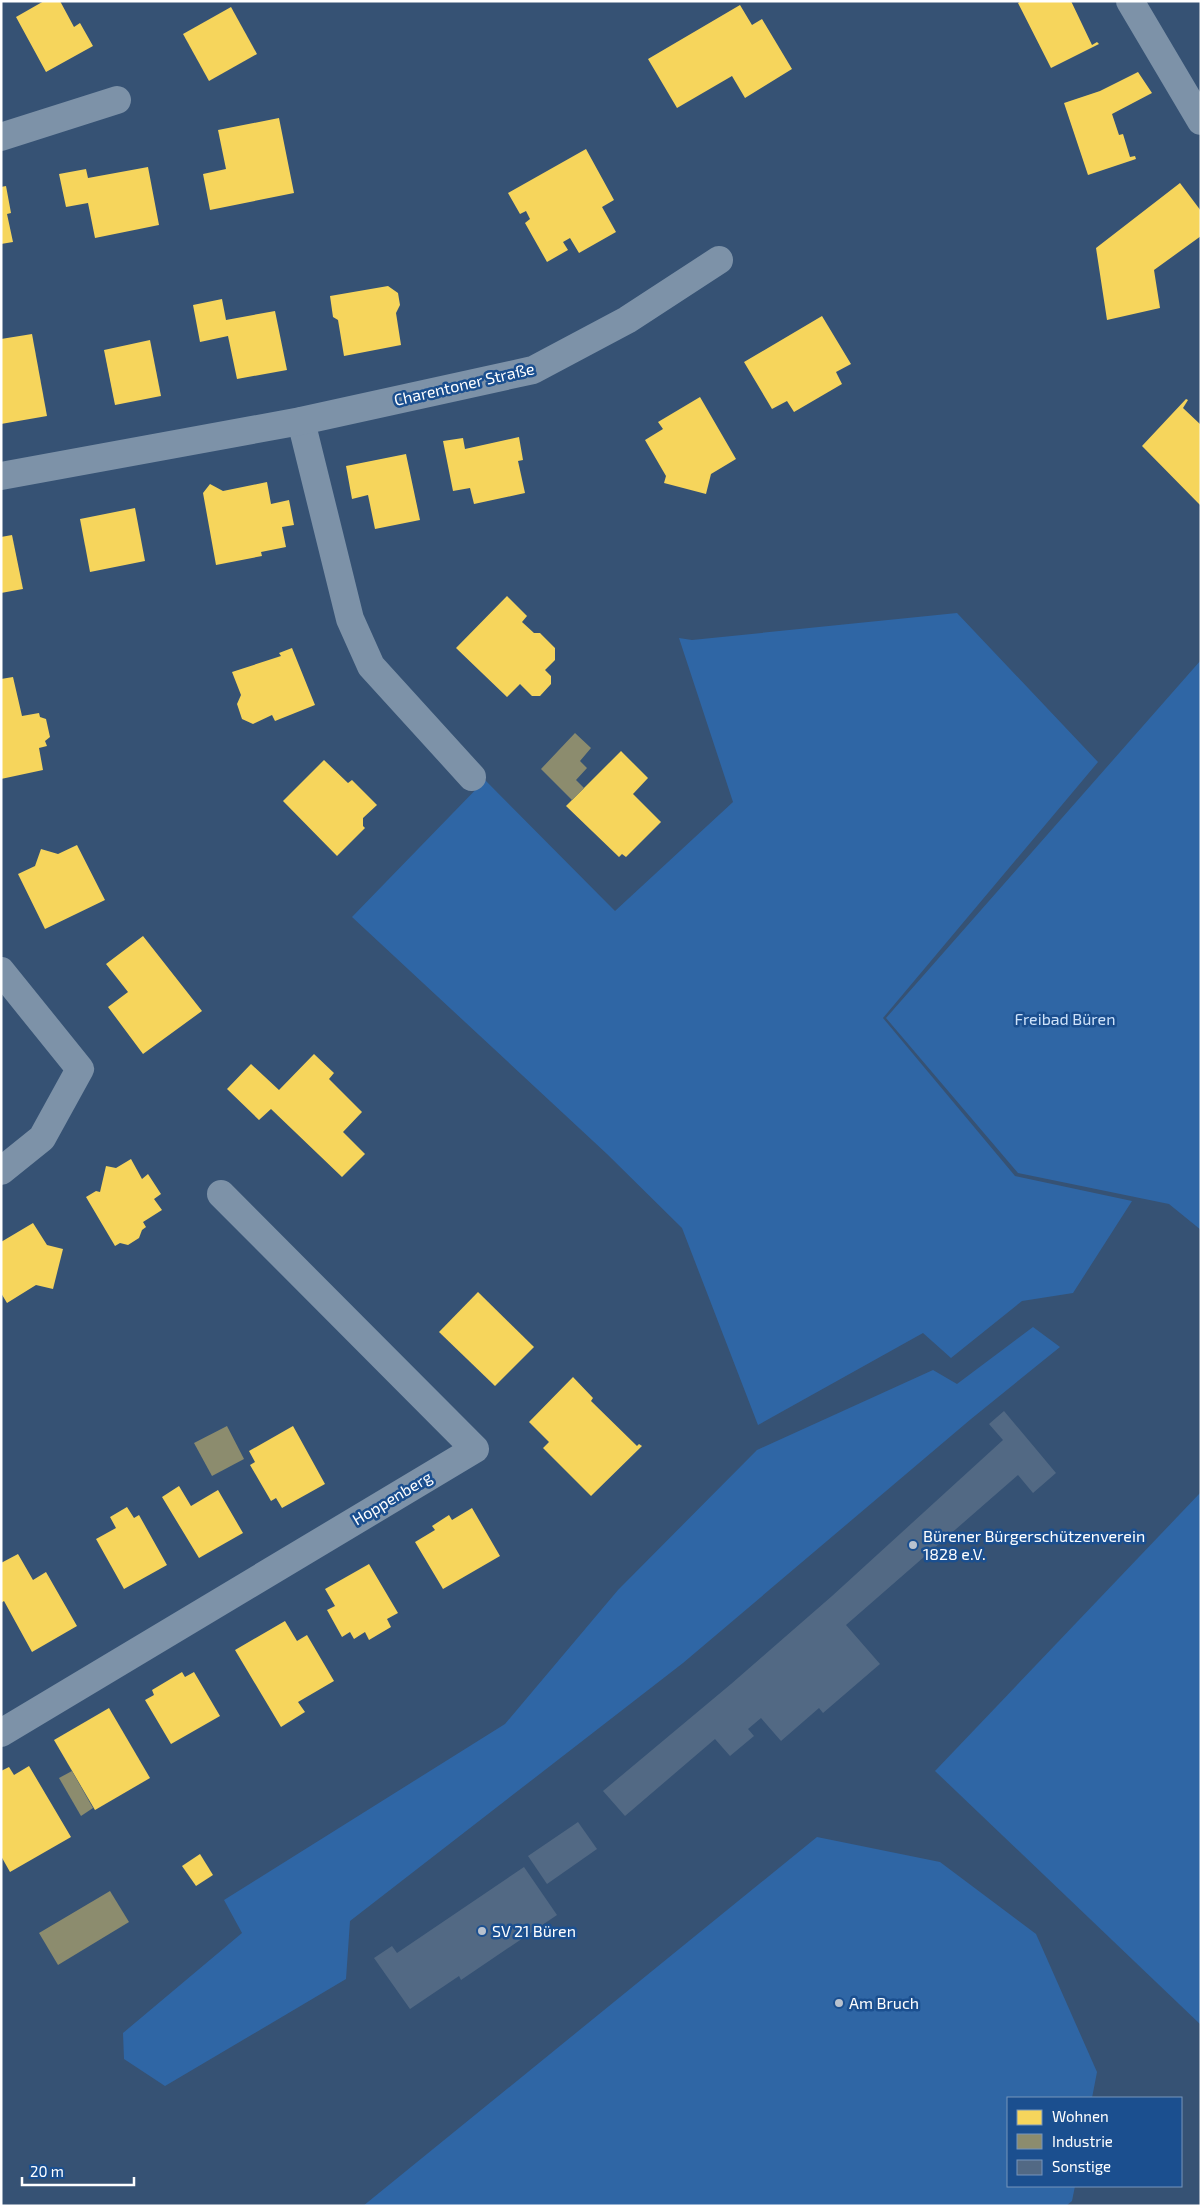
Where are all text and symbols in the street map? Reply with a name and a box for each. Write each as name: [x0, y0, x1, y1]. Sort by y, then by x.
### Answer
street label: Charentoner Straße: [392, 358, 536, 409]
park label: Freibad Büren: [1015, 1009, 1115, 1028]
street label: Hoppenberg: [349, 1466, 435, 1529]
place label: Bürener Bürgerschützenverein 1828 e.V.: [923, 1526, 1145, 1563]
marker: Bürener Bürgerschützenverein 1828 e.V.: [907, 1539, 919, 1551]
place label: SV 21 Büren: [492, 1921, 576, 1940]
marker: SV 21 Büren: [476, 1925, 488, 1937]
place label: Am Bruch: [849, 1993, 919, 2012]
marker: Am Bruch: [833, 1997, 845, 2009]
legend: [1007, 2097, 1182, 2187]
text: Wohnen: [1052, 2107, 1109, 2125]
text: Industrie: [1052, 2132, 1113, 2150]
scale bar: [22, 2154, 135, 2186]
text: Sonstige: [1052, 2157, 1111, 2175]
text: 20 m: [30, 2162, 64, 2180]

